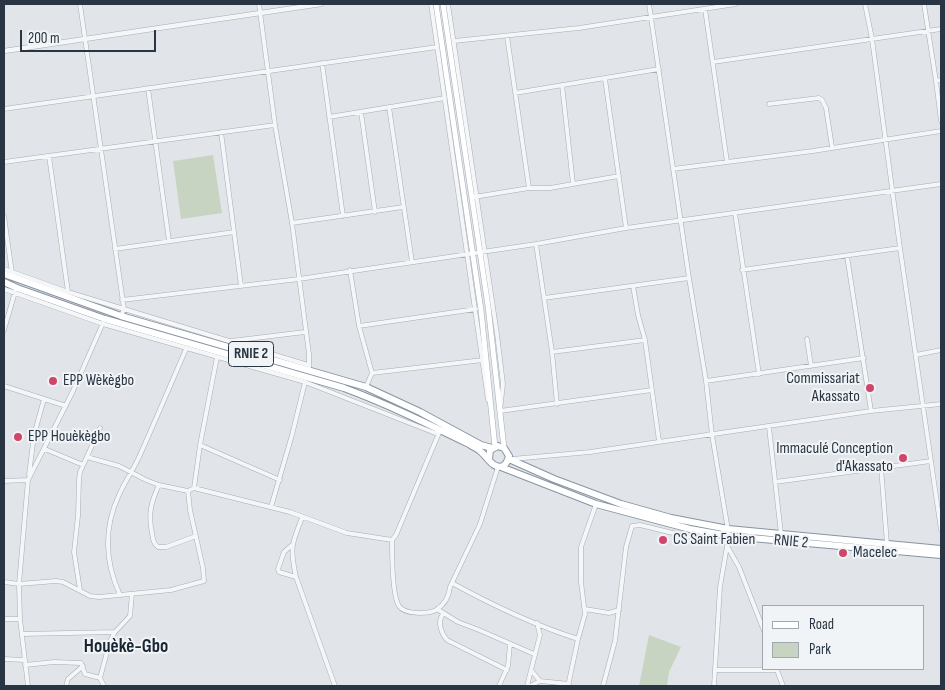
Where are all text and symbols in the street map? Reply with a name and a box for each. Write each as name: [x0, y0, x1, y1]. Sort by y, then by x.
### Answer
scale bar: [22, 20, 159, 52]
text: 200 m: [28, 29, 60, 48]
road number: RNIE 2: [228, 342, 274, 366]
place label: Commissariat Akassato: [786, 369, 860, 407]
place label: EPP Wèkègbo: [63, 371, 134, 391]
marker: EPP Wèkègbo: [47, 375, 59, 387]
marker: Commissariat Akassato: [864, 382, 876, 394]
place label: EPP Houèkègbo: [28, 427, 110, 447]
marker: EPP Houèkègbo: [12, 431, 24, 443]
place label: Immaculé Conception d'Akassato: [776, 439, 893, 477]
marker: Immaculé Conception d'Akassato: [897, 452, 909, 464]
place label: CS Saint Fabien: [673, 530, 755, 550]
street label: RNIE 2: [773, 531, 809, 553]
marker: CS Saint Fabien: [657, 534, 669, 546]
place label: Macelec: [853, 543, 897, 563]
marker: Macelec: [837, 547, 849, 559]
legend: [762, 605, 925, 670]
text: Road: [809, 615, 834, 634]
district label: Houèkè-Gbo: [84, 636, 168, 658]
text: Park: [809, 640, 831, 659]

